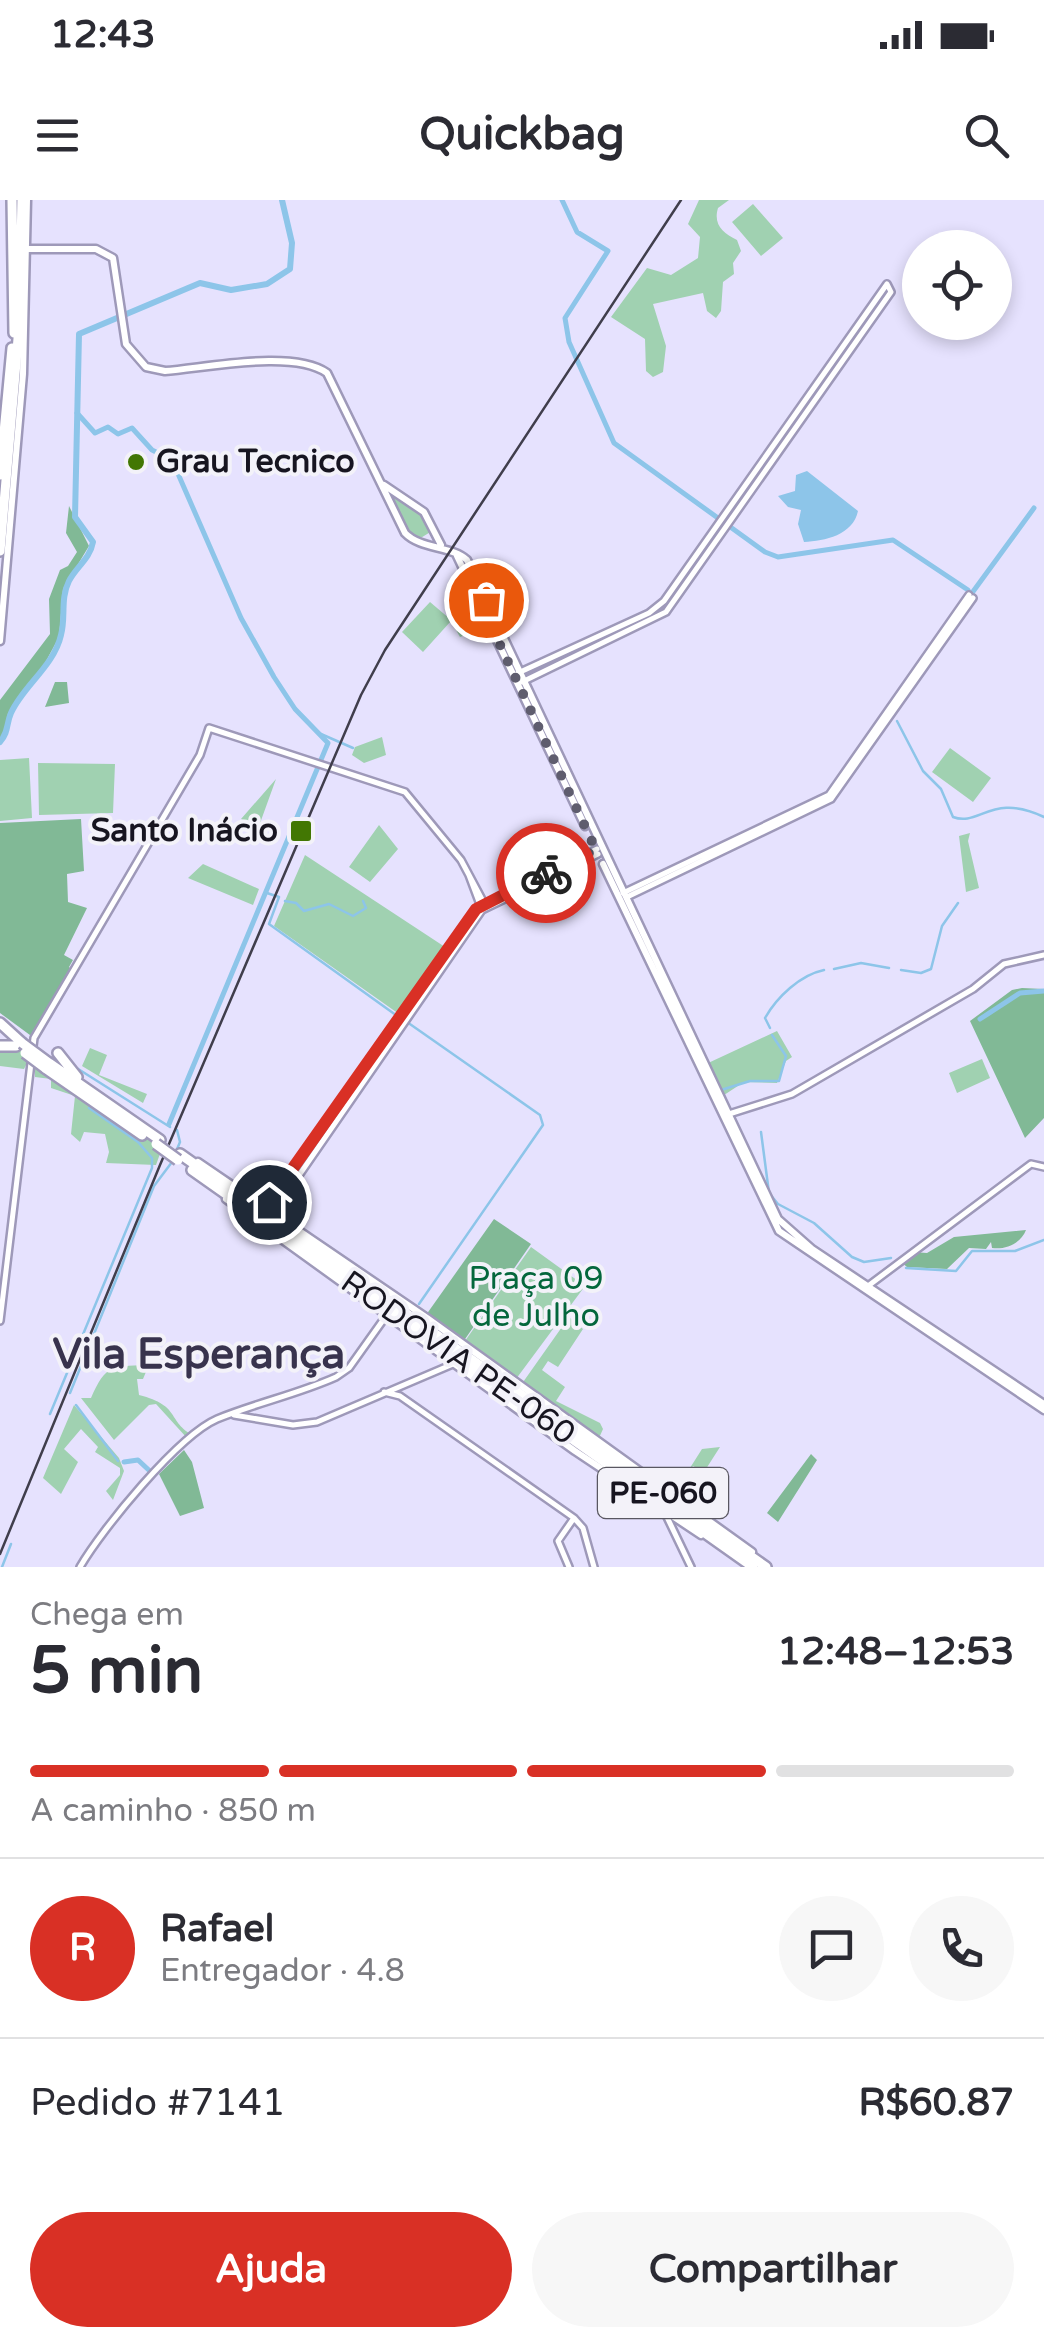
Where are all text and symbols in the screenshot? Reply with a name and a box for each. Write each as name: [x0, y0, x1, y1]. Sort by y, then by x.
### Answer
text: 12:43: [50, 12, 155, 58]
icon: menu: [30, 108, 85, 163]
text: Quickbag: [419, 108, 625, 162]
icon: search: [959, 108, 1014, 163]
map controls: [902, 230, 1012, 340]
button: locate: [902, 230, 1012, 340]
place label: Grau Tecnico: [156, 443, 355, 481]
marker: Grau Tecnico: [125, 451, 147, 473]
pin: [444, 558, 529, 643]
icon: bag: [459, 573, 514, 628]
place label: Santo Inácio: [91, 812, 278, 850]
marker: Santo Inácio: [288, 818, 314, 844]
courier: [496, 823, 596, 923]
icon: bike: [519, 846, 574, 901]
pin: [227, 1160, 312, 1245]
icon: home: [242, 1175, 297, 1230]
park label: Praça 09 de Julho: [468, 1260, 604, 1335]
street label: RODOVIA PE-060: [334, 1263, 582, 1453]
district label: Vila Esperança: [53, 1329, 345, 1380]
road number: PE-060: [598, 1468, 728, 1518]
text: Chega em: [30, 1596, 184, 1634]
text: 12:48–12:53: [777, 1629, 1014, 1675]
text: 5 min: [30, 1632, 203, 1711]
text: A caminho · 850 m: [30, 1792, 316, 1830]
button: chat: [779, 1896, 884, 2001]
button: phone: [909, 1896, 1014, 2001]
text: Rafael: [160, 1906, 274, 1952]
text: R: [69, 1925, 96, 1971]
text: Entregador · 4.8: [160, 1952, 405, 1990]
text: Pedido #7141: [30, 2080, 286, 2126]
text: R$60.87: [858, 2080, 1014, 2126]
button: Ajuda: [30, 2212, 512, 2327]
button: Compartilhar: [532, 2212, 1014, 2327]

